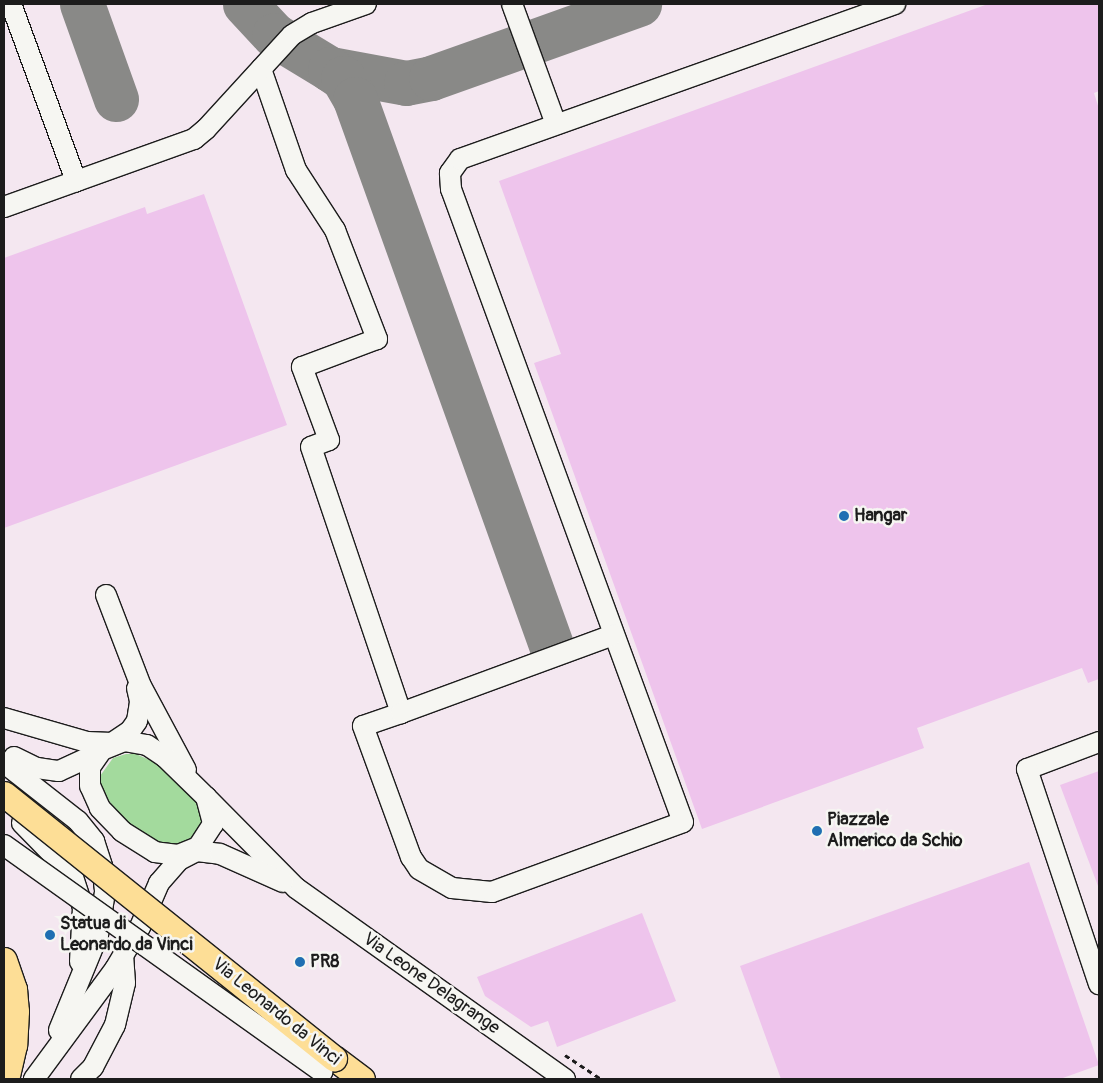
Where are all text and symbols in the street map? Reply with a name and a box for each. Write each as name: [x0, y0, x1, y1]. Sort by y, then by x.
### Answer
place label: Hangar: [854, 505, 907, 527]
marker: Hangar: [838, 510, 850, 522]
place label: Piazzale Almerico da Schio: [827, 810, 962, 852]
marker: Piazzale Almerico da Schio: [811, 825, 823, 837]
place label: Statua di Leonardo da Vinci: [60, 914, 193, 956]
marker: Statua di Leonardo da Vinci: [44, 929, 56, 941]
street label: Via Leone Delagrange: [358, 929, 504, 1039]
place label: PR8: [310, 951, 339, 973]
street label: Via Leonardo da Vinci: [207, 954, 345, 1070]
marker: PR8: [294, 956, 306, 968]

